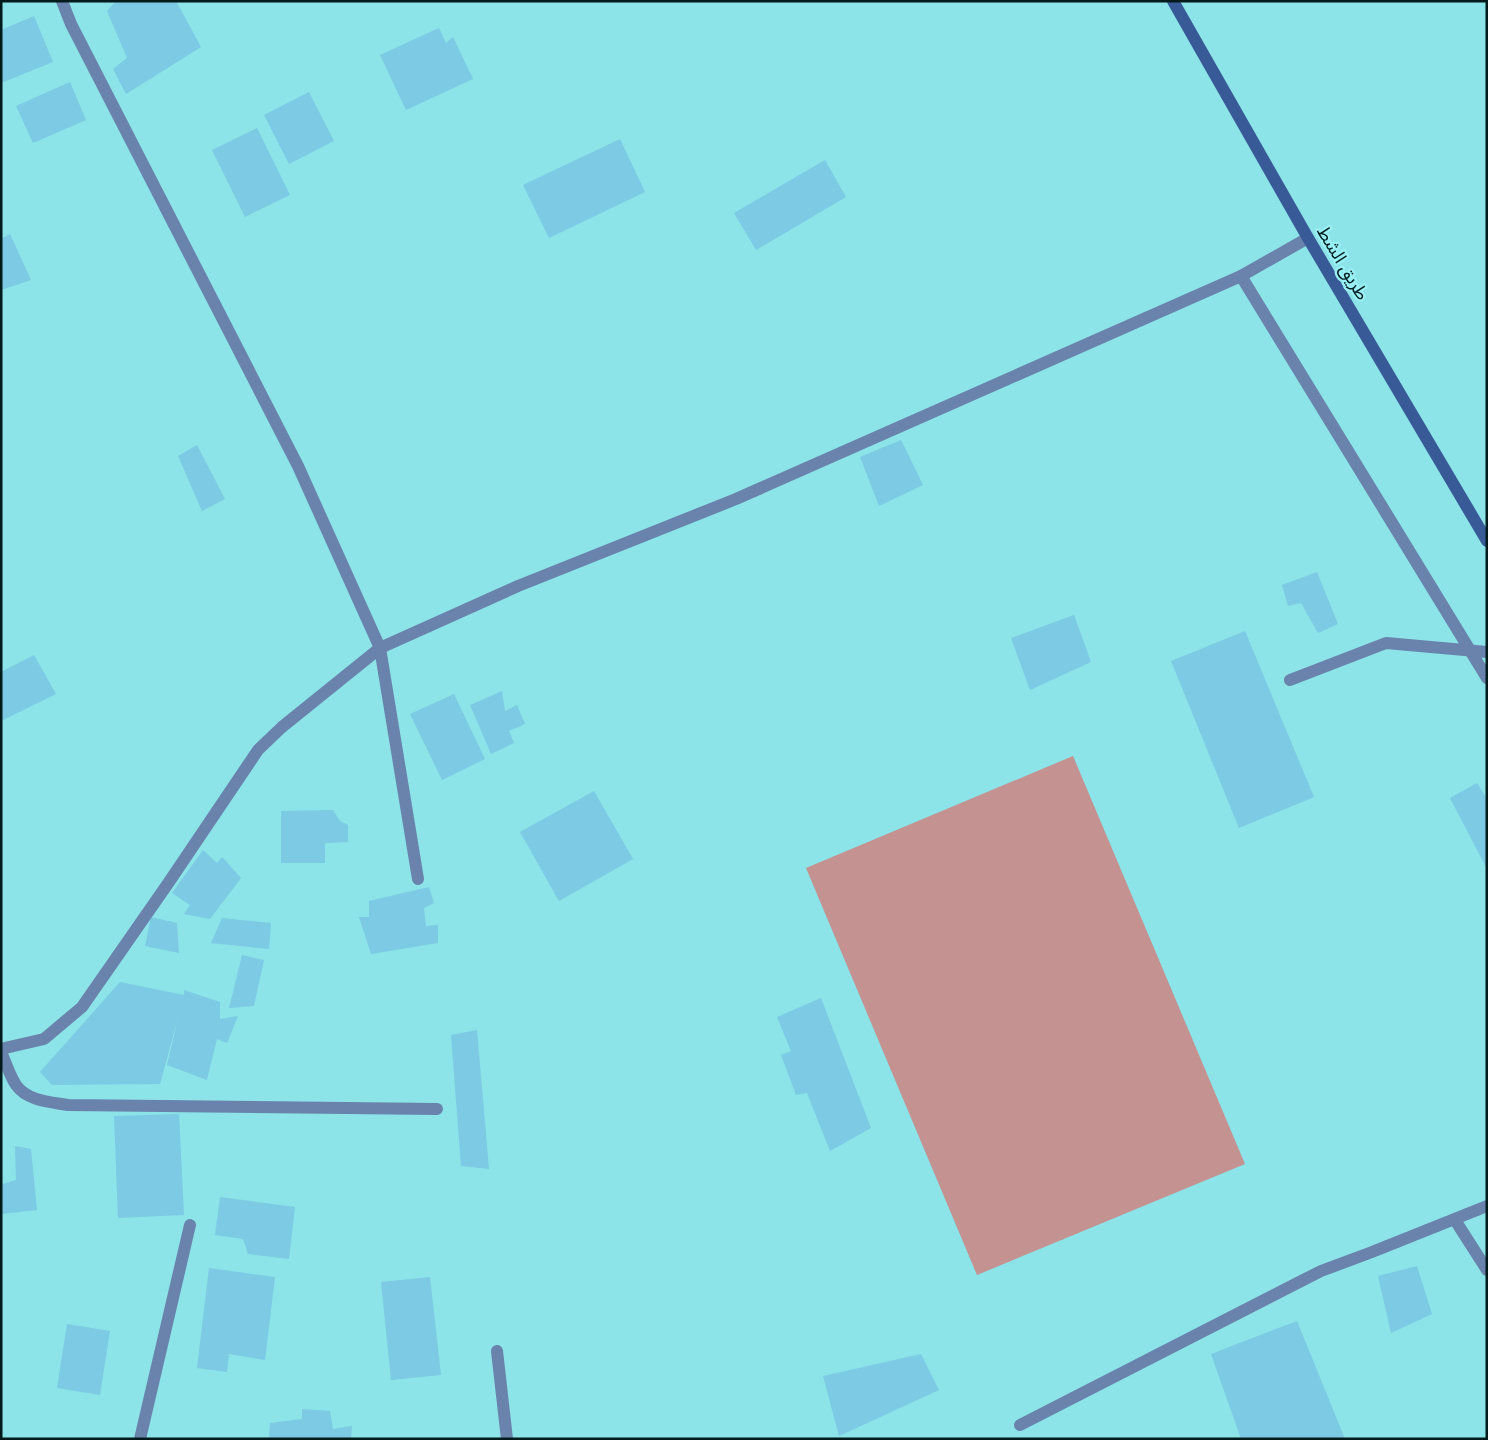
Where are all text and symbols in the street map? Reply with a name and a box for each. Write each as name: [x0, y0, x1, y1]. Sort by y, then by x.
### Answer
street label: طريق الشط: [1312, 221, 1375, 304]

